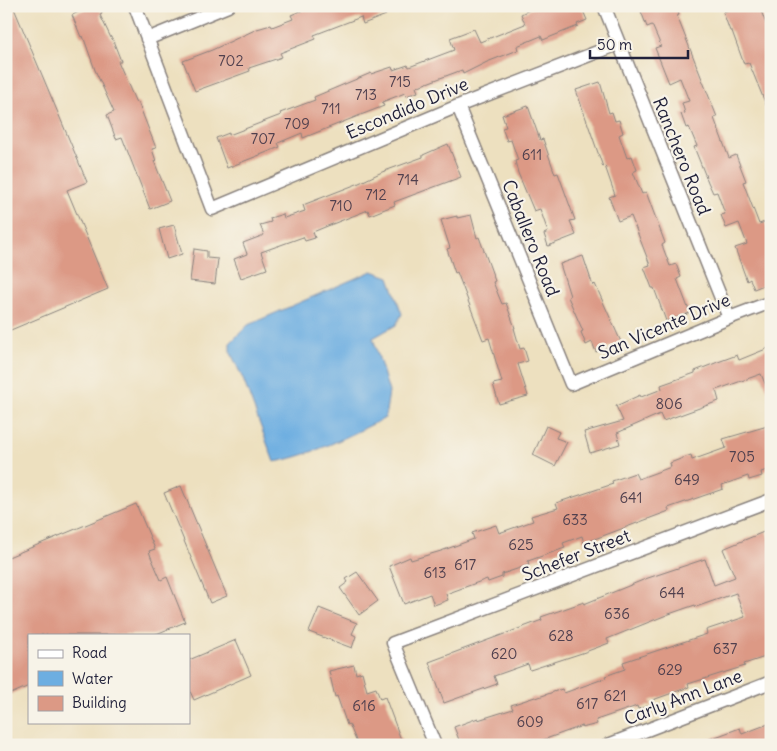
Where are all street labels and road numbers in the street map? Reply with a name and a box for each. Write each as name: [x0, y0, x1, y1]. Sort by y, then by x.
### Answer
street label: Escondido Drive: [342, 72, 472, 144]
street label: Ranchero Road: [648, 94, 716, 219]
street label: Caballero Road: [497, 176, 565, 300]
street label: San Vicente Drive: [594, 288, 734, 364]
street label: Schefer Street: [519, 524, 633, 586]
street label: Carly Ann Lane: [621, 664, 745, 730]

